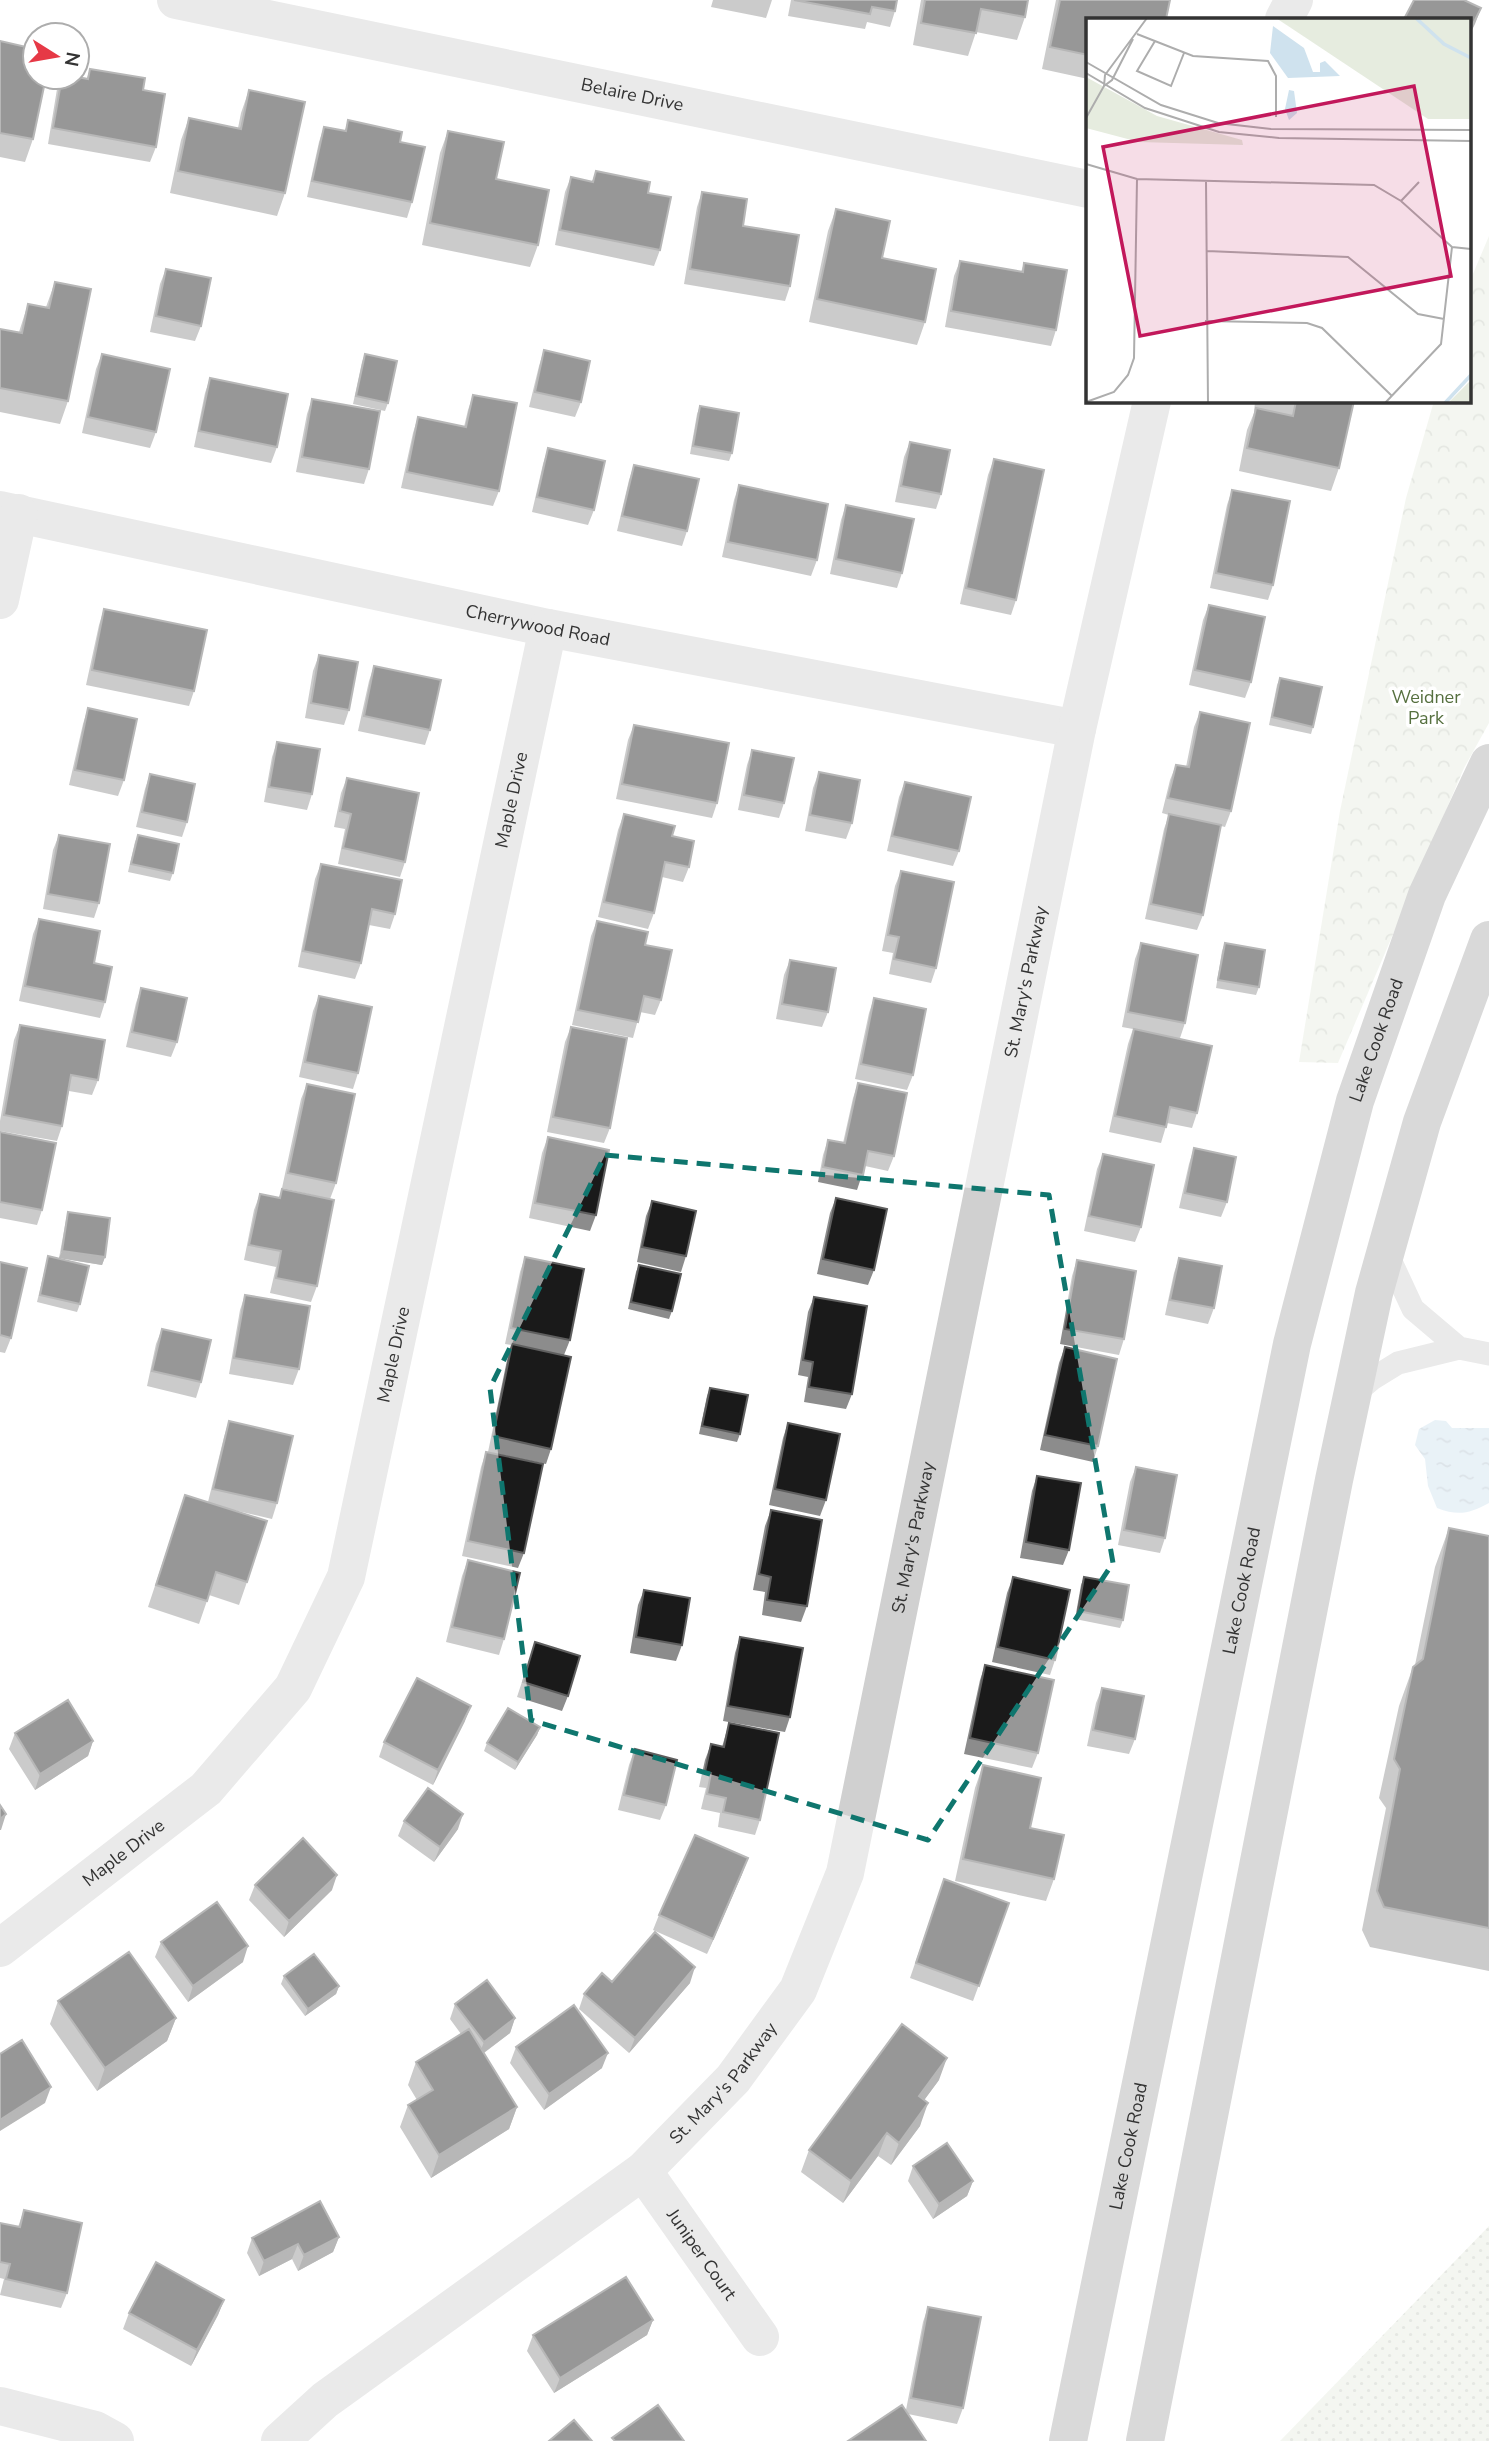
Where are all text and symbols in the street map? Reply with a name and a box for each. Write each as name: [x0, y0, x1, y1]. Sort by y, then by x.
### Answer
inset map: [1086, 18, 1472, 402]
north arrow: [21, 21, 91, 91]
text: N: [58, 50, 86, 69]
street label: Belaire Drive: [579, 72, 686, 117]
street label: Cherrywood Road: [463, 599, 612, 652]
park label: Weidner Park: [1391, 685, 1461, 730]
street label: Maple Drive: [490, 750, 533, 850]
street label: St. Mary's Parkway: [999, 903, 1053, 1060]
street label: Lake Cook Road: [1344, 975, 1409, 1105]
street label: Maple Drive: [371, 1304, 415, 1405]
street label: St. Mary's Parkway: [886, 1459, 940, 1616]
street label: Lake Cook Road: [1217, 1525, 1266, 1656]
street label: Maple Drive: [78, 1813, 169, 1892]
street label: St. Mary's Parkway: [664, 2017, 783, 2149]
street label: Lake Cook Road: [1104, 2080, 1153, 2212]
street label: Juniper Court: [661, 2203, 743, 2305]

